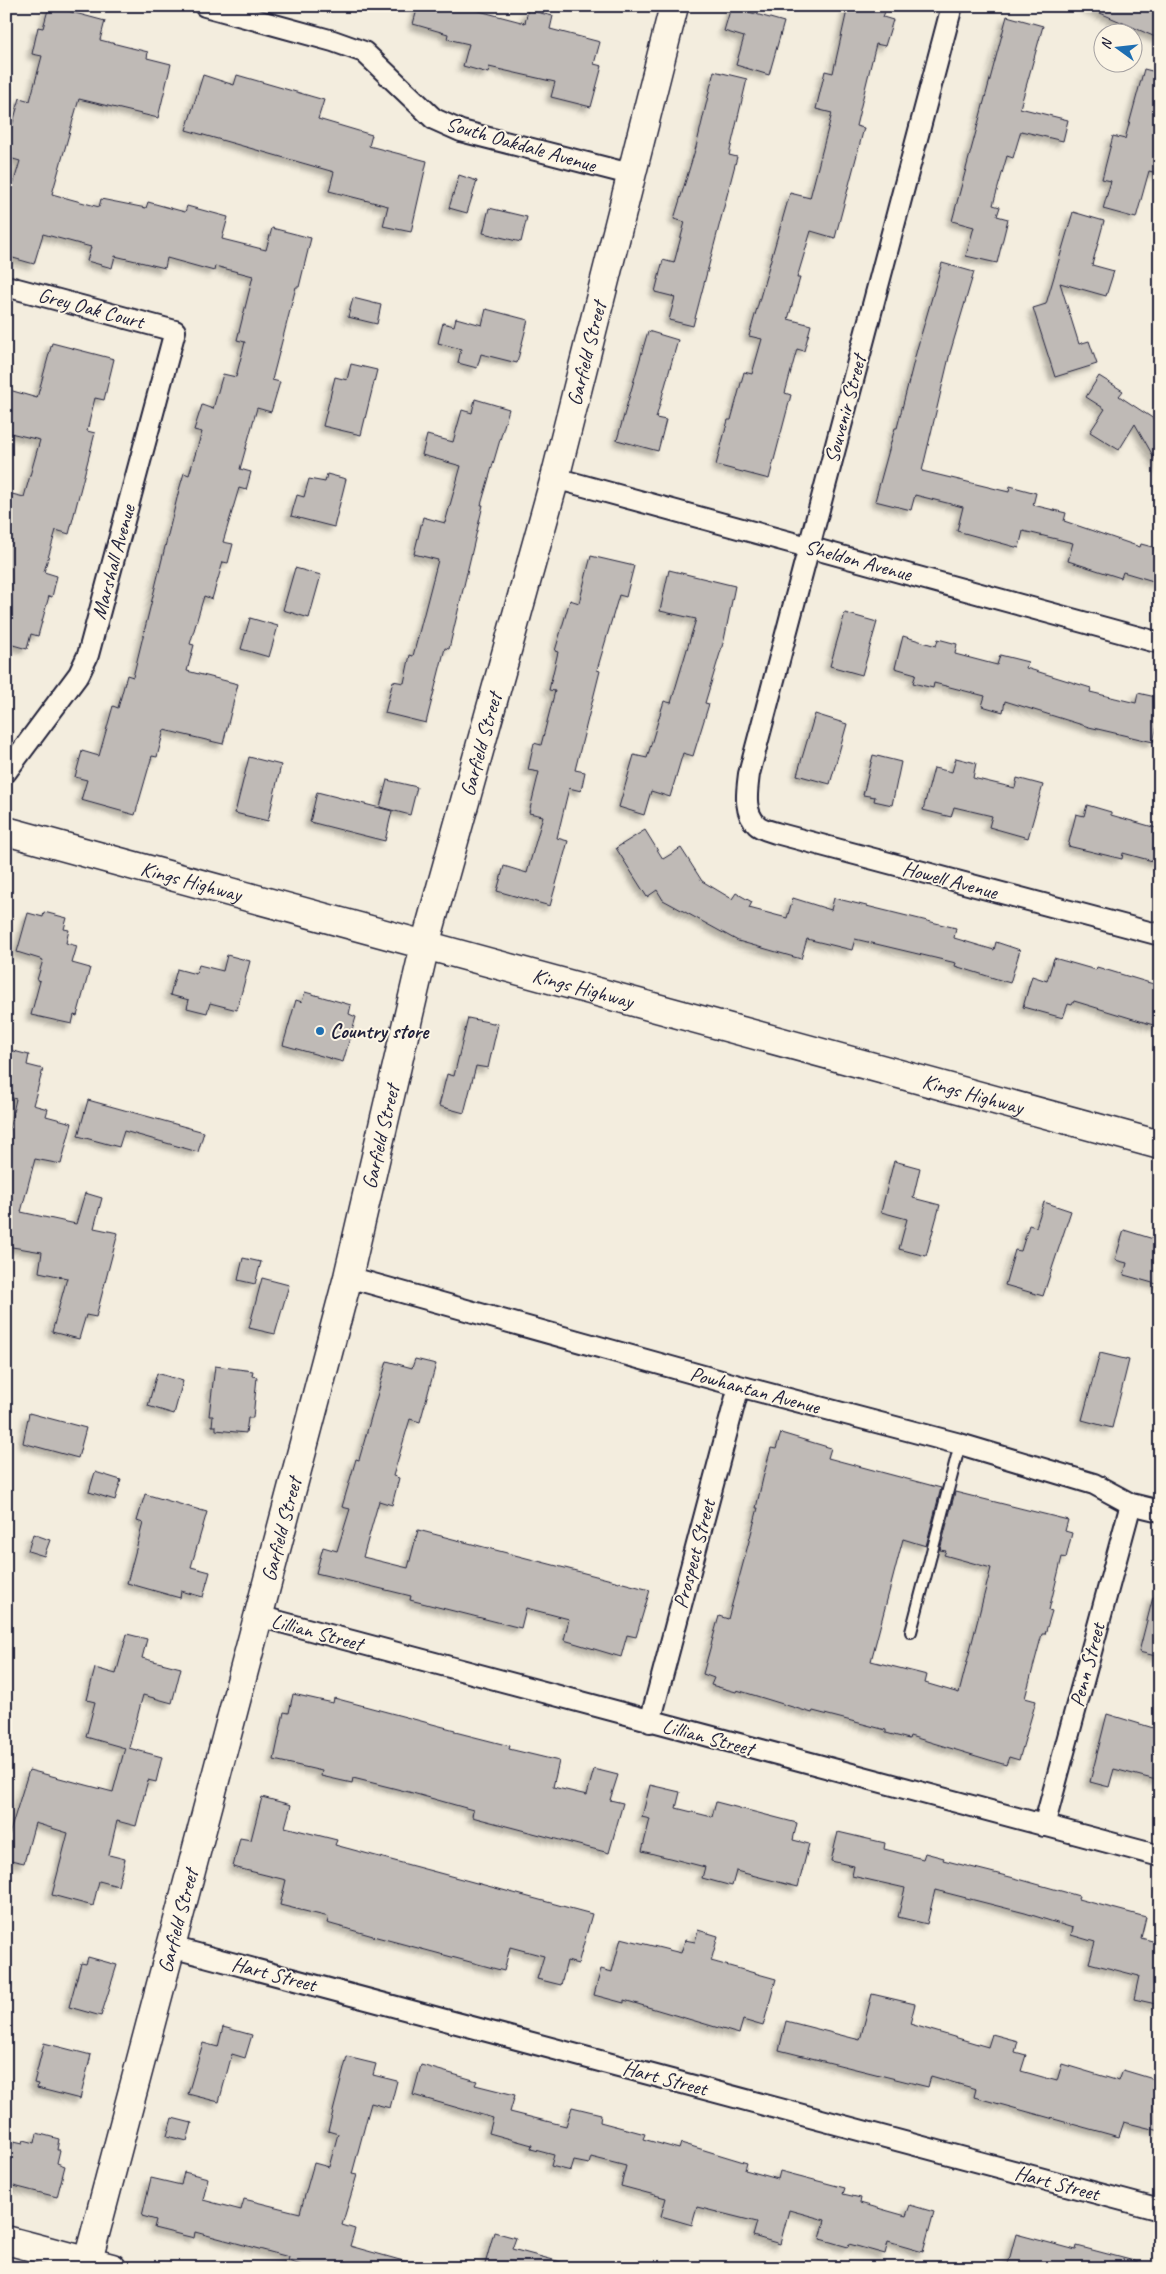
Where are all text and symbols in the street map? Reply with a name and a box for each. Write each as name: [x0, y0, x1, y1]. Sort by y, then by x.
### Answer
north arrow: [1094, 22, 1144, 72]
text: N: [1097, 36, 1116, 51]
street label: South Oakdale Avenue: [443, 110, 600, 178]
street label: Grey Oak Court: [35, 281, 149, 335]
street label: Garfield Street: [561, 296, 613, 408]
street label: Souvenir Street: [818, 349, 873, 466]
street label: Marshall Avenue: [85, 501, 141, 622]
street label: Sheldon Avenue: [802, 533, 915, 587]
street label: Garfield Street: [454, 687, 508, 799]
street label: Kings Highway: [138, 855, 246, 908]
street label: Howell Avenue: [900, 855, 1001, 905]
street label: Kings Highway: [530, 962, 638, 1015]
place label: Country store: [330, 1018, 430, 1044]
marker: Country store: [314, 1025, 326, 1037]
street label: Kings Highway: [920, 1068, 1028, 1121]
street label: Garfield Street: [356, 1079, 406, 1191]
street label: Powhantan Avenue: [687, 1360, 824, 1420]
street label: Garfield Street: [255, 1472, 308, 1584]
street label: Prospect Street: [667, 1495, 722, 1611]
street label: Lillian Street: [269, 1607, 368, 1657]
street label: Penn Street: [1063, 1618, 1111, 1710]
street label: Lillian Street: [660, 1712, 759, 1762]
street label: Garfield Street: [152, 1863, 205, 1976]
street label: Hart Street: [229, 1950, 321, 1998]
street label: Hart Street: [620, 2054, 712, 2102]
street label: Hart Street: [1012, 2159, 1104, 2207]

